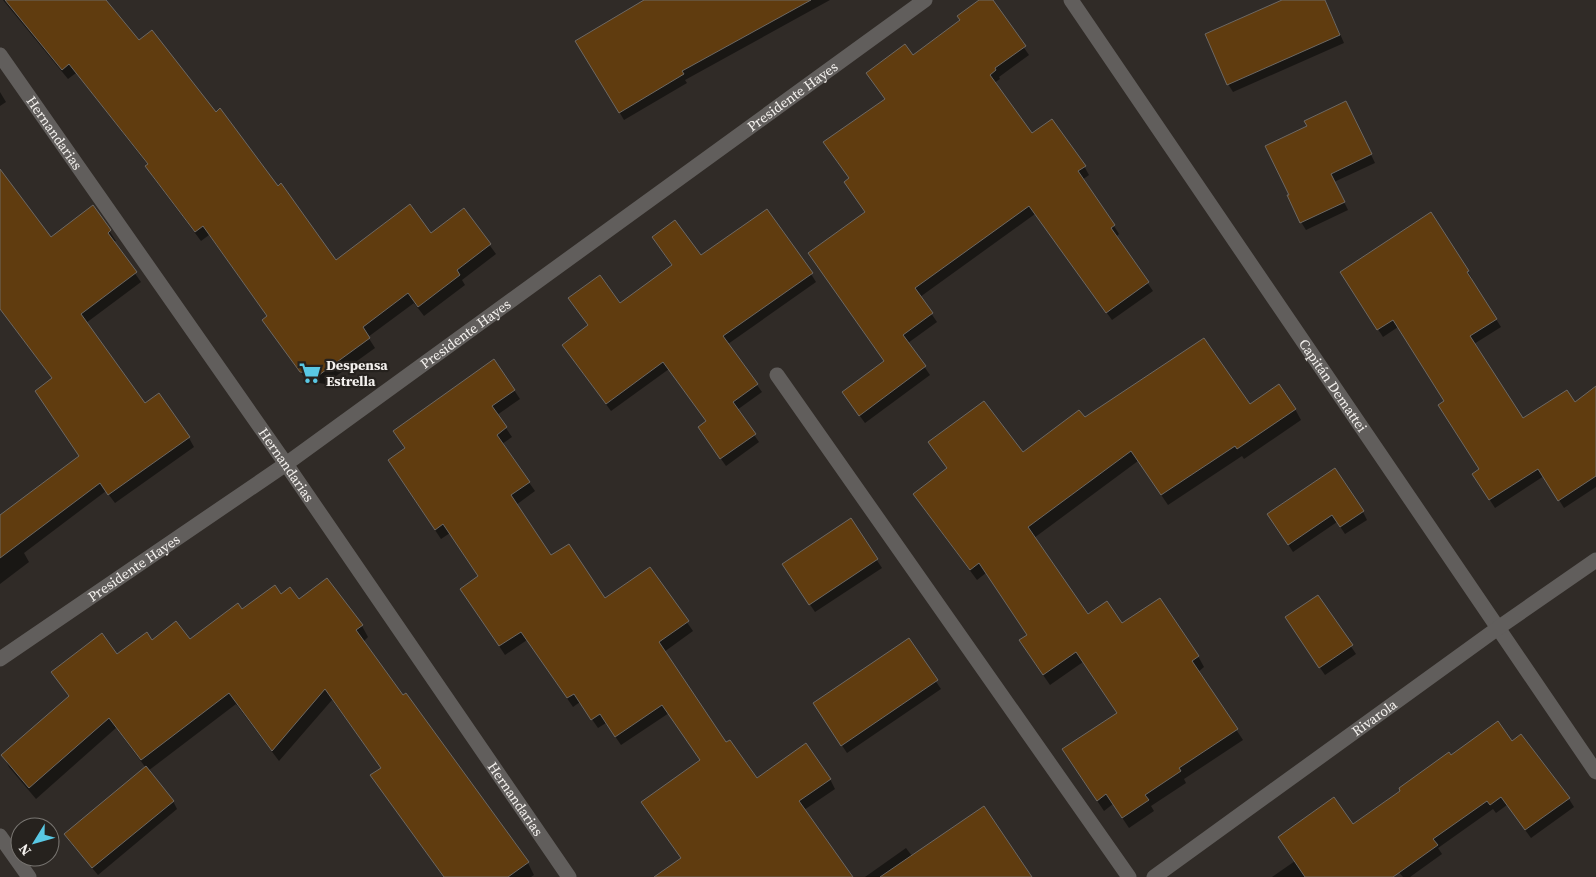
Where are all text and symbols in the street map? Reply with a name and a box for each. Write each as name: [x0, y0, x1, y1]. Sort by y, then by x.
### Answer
street label: Presidente Hayes: [743, 57, 842, 136]
street label: Hernandarias: [22, 92, 87, 174]
street label: Presidente Hayes: [416, 294, 515, 373]
street label: Capitán Demattei: [1294, 335, 1372, 436]
place label: Despensa Estrella: [326, 355, 388, 391]
supermarket icon: Despensa Estrella: [297, 360, 323, 386]
street label: Hernandarias: [254, 424, 319, 506]
street label: Presidente Hayes: [84, 529, 184, 606]
street label: Rivarola: [1348, 694, 1402, 741]
street label: Hernandarias: [483, 758, 548, 840]
north arrow: [10, 817, 60, 867]
text: N: [14, 840, 36, 860]

